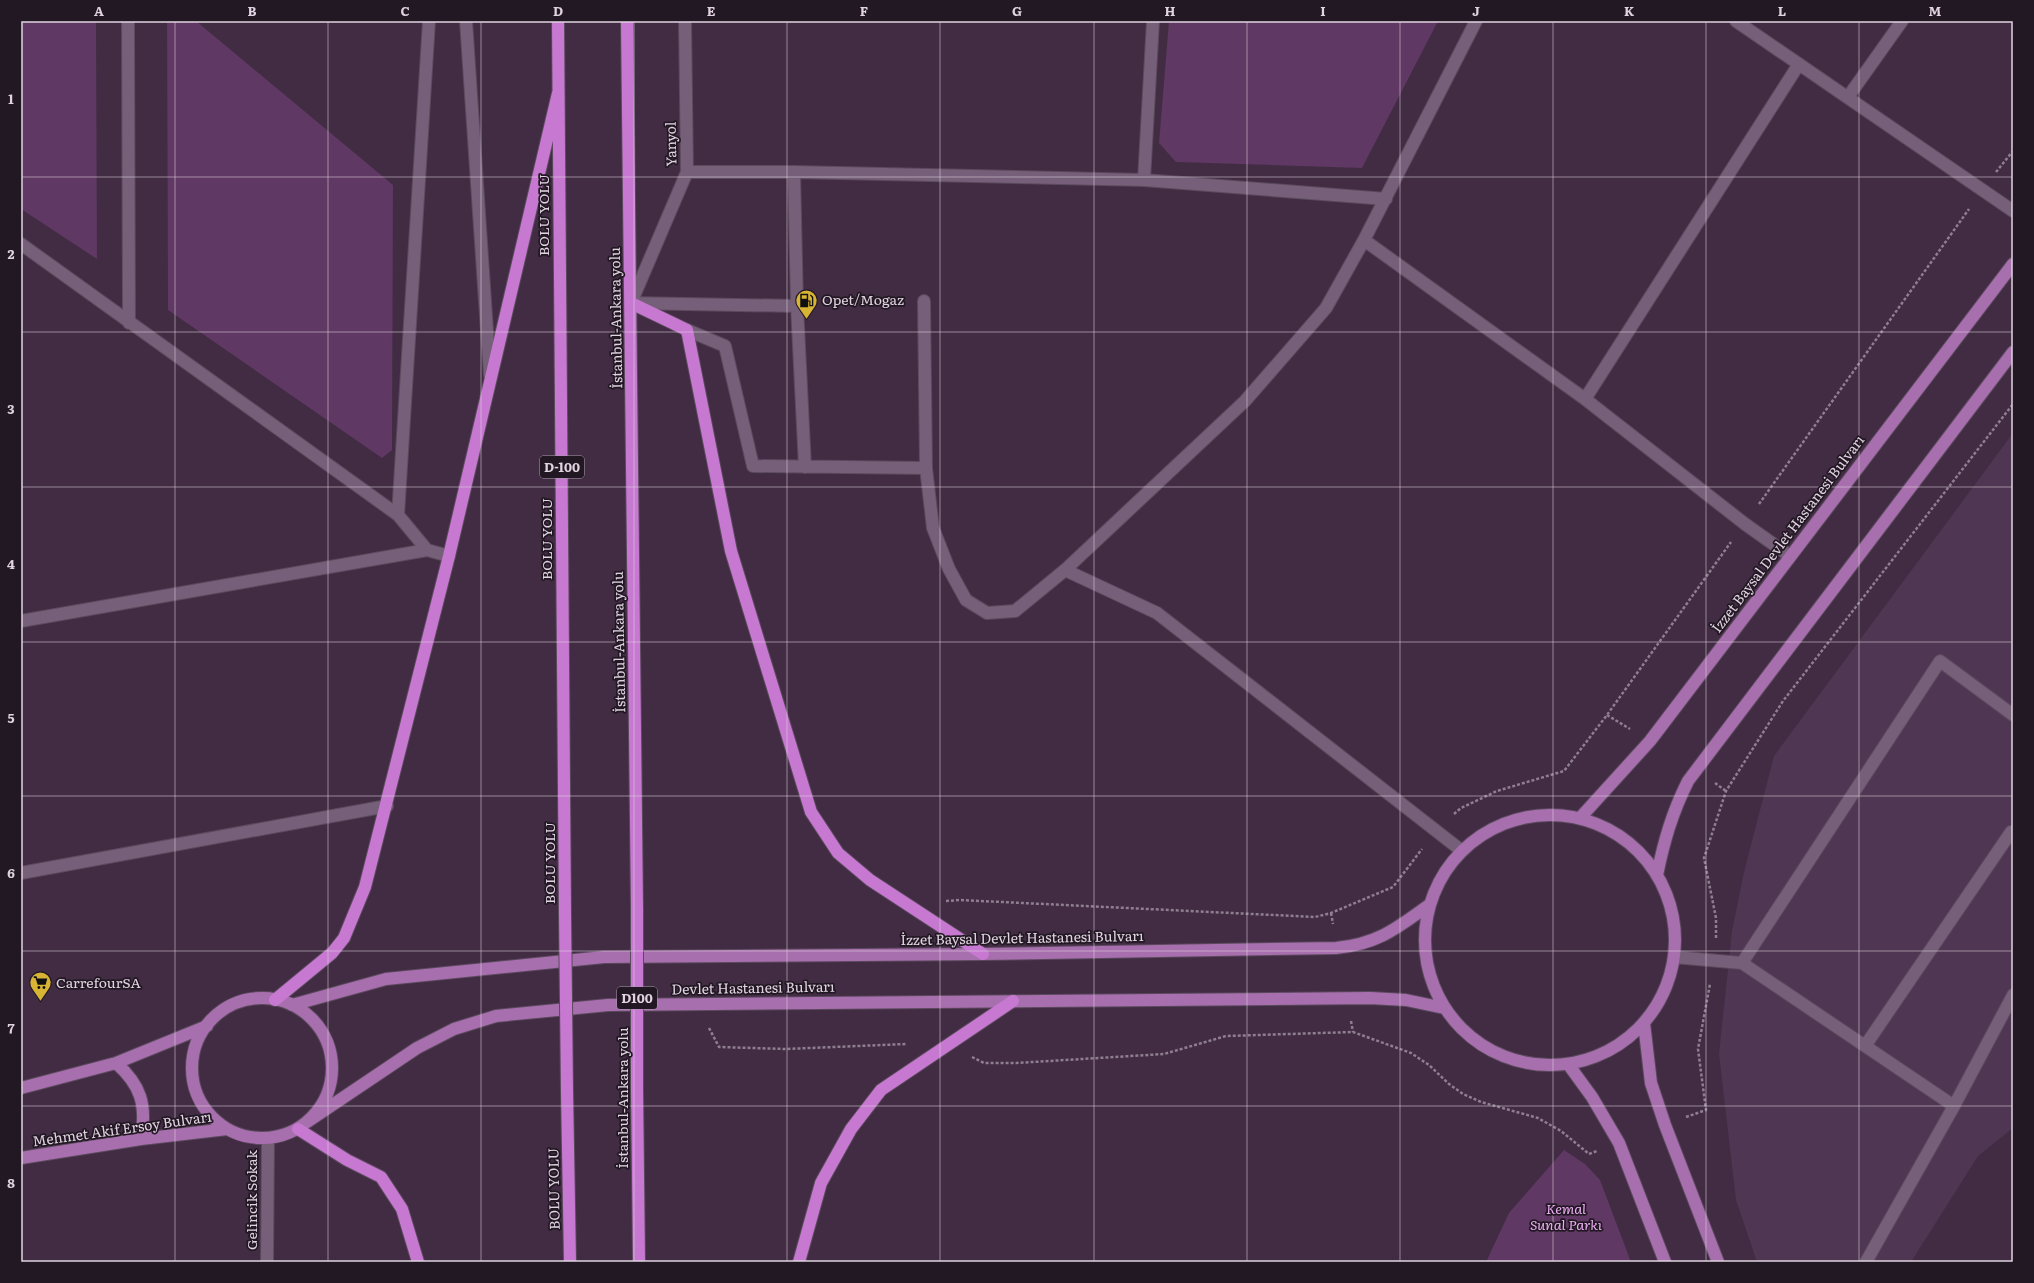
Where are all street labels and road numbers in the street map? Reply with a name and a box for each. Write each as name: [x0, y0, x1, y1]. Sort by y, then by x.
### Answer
street label: Yanyol: [660, 121, 680, 167]
street label: BOLU YOLU: [533, 174, 553, 256]
street label: İstanbul-Ankara yolu: [604, 247, 626, 389]
street label: İzzet Baysal Devlet Hastanesi Bulvarı: [1706, 430, 1869, 636]
road number: D-100: [540, 456, 584, 478]
street label: BOLU YOLU: [536, 498, 556, 580]
street label: İstanbul-Ankara yolu: [607, 571, 629, 713]
street label: BOLU YOLU: [539, 822, 559, 904]
street label: İzzet Baysal Devlet Hastanesi Bulvarı: [900, 925, 1144, 949]
street label: Devlet Hastanesi Bulvarı: [671, 976, 835, 998]
road number: D100: [617, 987, 657, 1009]
street label: İstanbul-Ankara yolu: [612, 1027, 632, 1169]
street label: Mehmet Akif Ersoy Bulvarı: [31, 1106, 213, 1150]
street label: BOLU YOLU: [542, 1148, 564, 1230]
street label: Gelincik Sokak: [241, 1150, 261, 1250]

